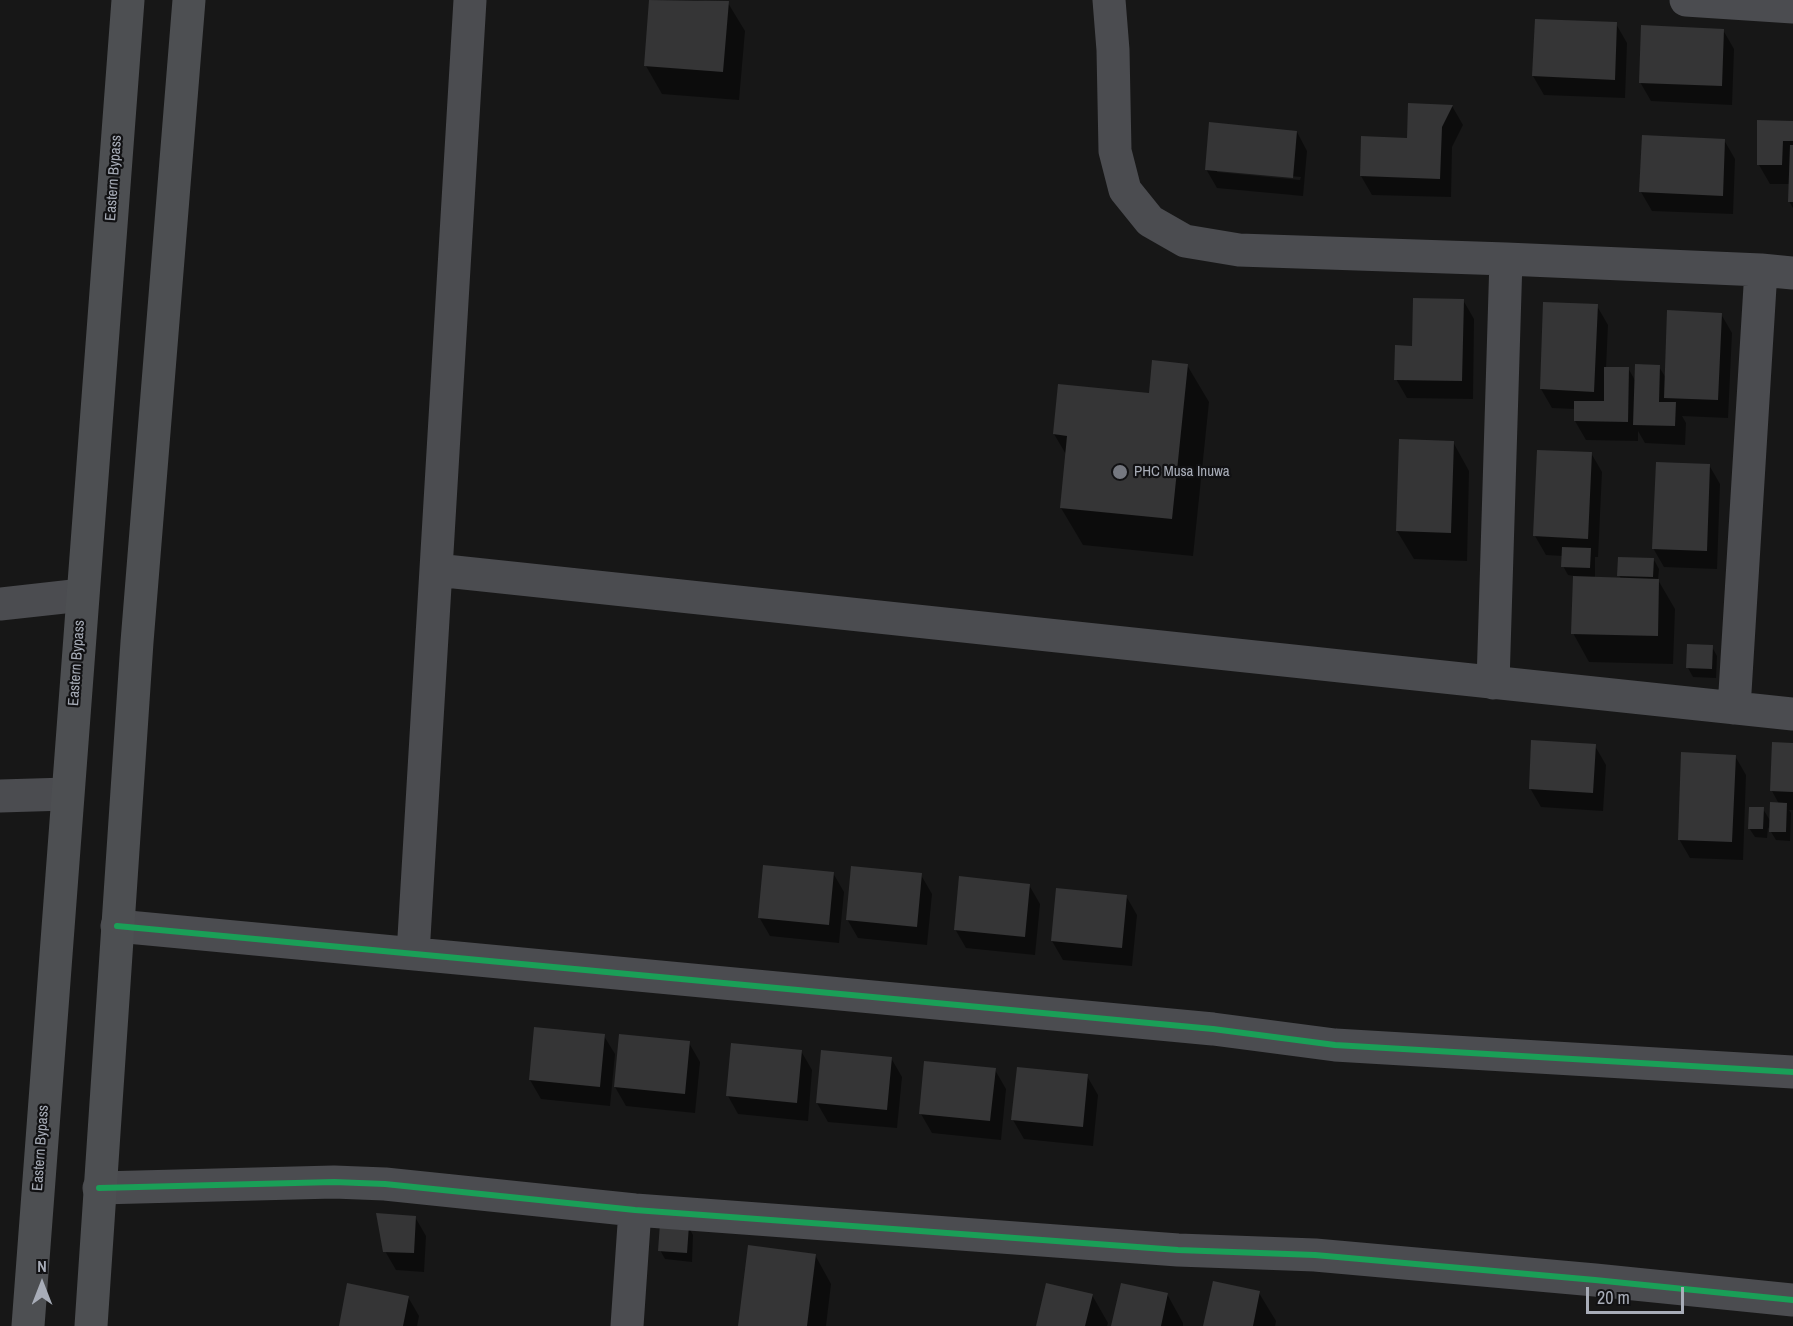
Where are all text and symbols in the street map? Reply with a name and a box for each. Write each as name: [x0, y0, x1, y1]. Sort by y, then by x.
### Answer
street label: Eastern Bypass: [102, 134, 126, 222]
marker: PHC Musa Inuwa: [1111, 463, 1129, 481]
place label: PHC Musa Inuwa: [1134, 463, 1230, 481]
street label: Eastern Bypass: [65, 619, 89, 707]
street label: Eastern Bypass: [29, 1104, 53, 1192]
north arrow: [12, 1254, 72, 1314]
text: N: [37, 1255, 47, 1277]
scale bar: [1589, 1275, 1686, 1313]
text: 20 m: [1597, 1285, 1630, 1310]

